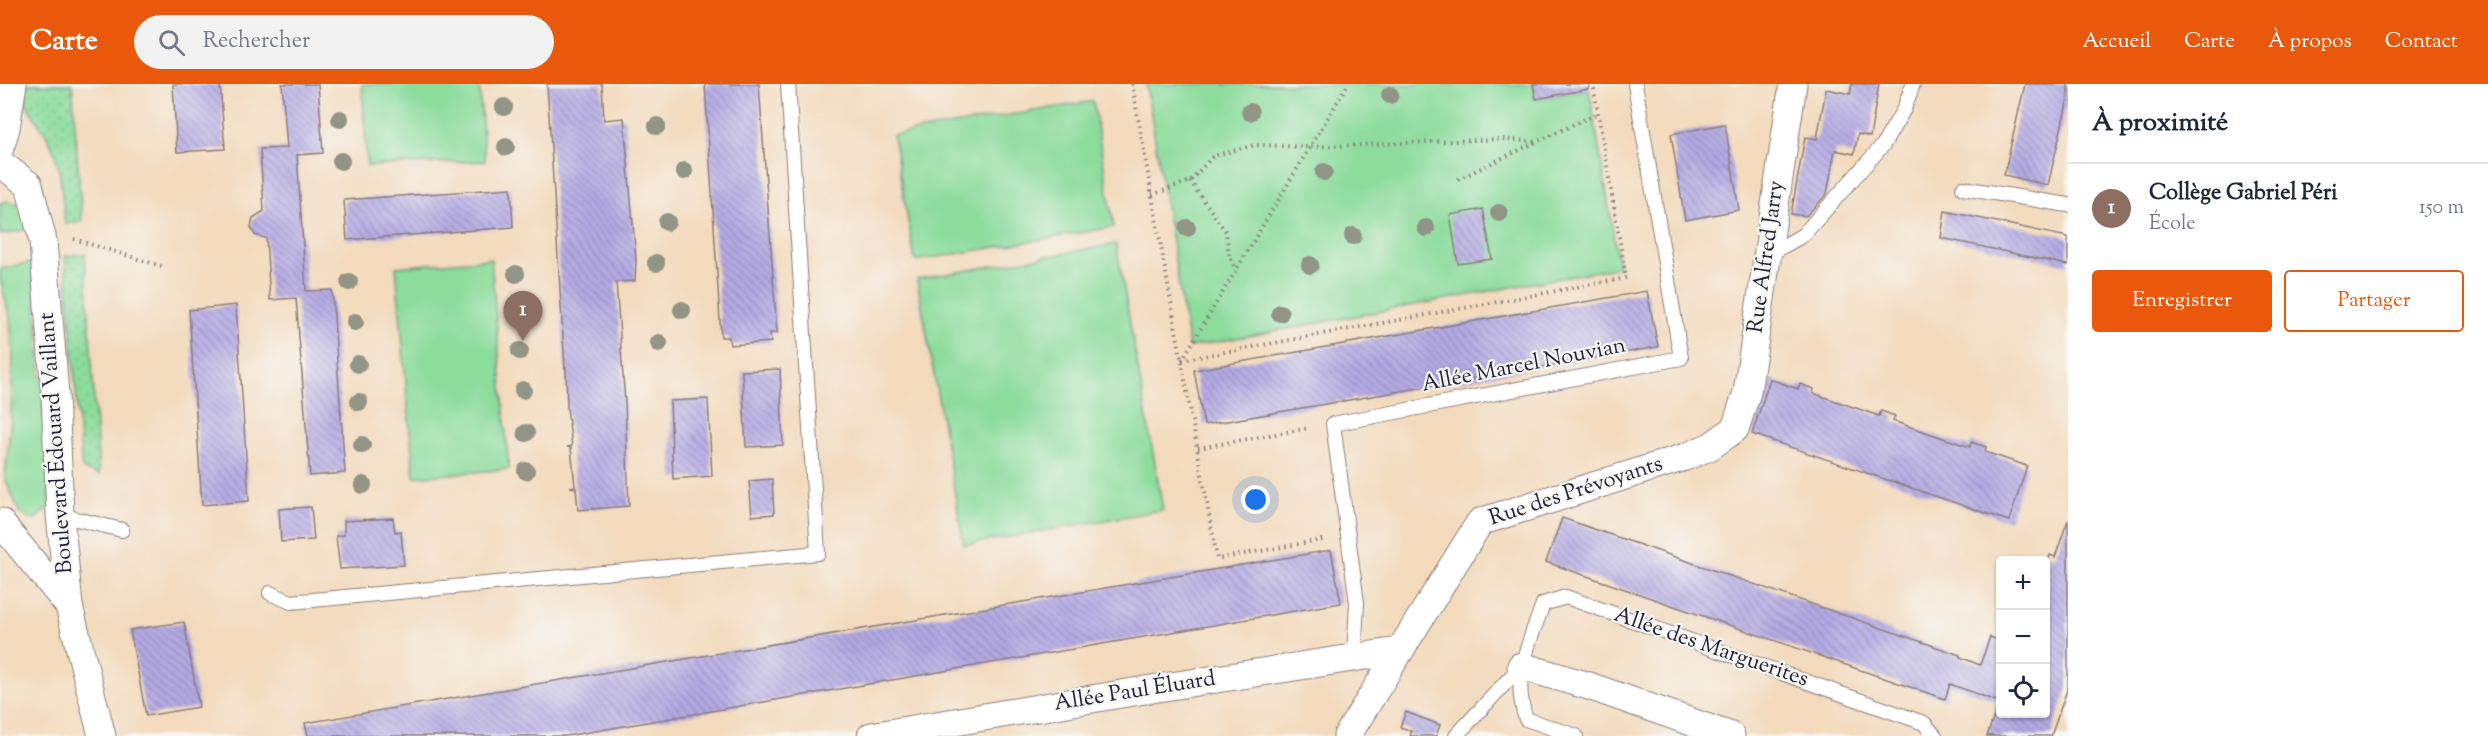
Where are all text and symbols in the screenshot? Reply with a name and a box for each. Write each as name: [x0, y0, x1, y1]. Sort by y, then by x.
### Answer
search box: [134, 15, 554, 69]
text: Carte: [30, 22, 98, 62]
icon: search: [155, 26, 188, 59]
text: Rechercher: [203, 26, 310, 58]
text: Accueil: [2083, 27, 2151, 57]
text: Carte: [2184, 27, 2235, 57]
text: À propos: [2268, 27, 2352, 57]
text: Contact: [2385, 27, 2458, 57]
text: À proximité: [2092, 105, 2228, 142]
text: Collège Gabriel Péri: [2149, 178, 2337, 210]
street label: Rue Alfred Jarry: [1740, 179, 1794, 335]
text: 1: [2108, 194, 2115, 223]
text: 150 m: [2419, 194, 2464, 223]
text: École: [2149, 210, 2196, 239]
button: Enregistrer: [2092, 270, 2272, 332]
button: Partager: [2284, 270, 2464, 332]
pin: 1: [504, 292, 542, 341]
street label: Boulevard Édouard Vaillant: [31, 311, 82, 575]
street label: Allée Marcel Nouvian: [1419, 331, 1629, 401]
street label: Rue des Prévoyants: [1485, 449, 1667, 535]
your location: [1241, 485, 1270, 514]
map controls: [1996, 556, 2050, 718]
button: +: [1996, 556, 2050, 610]
street label: Allée des Marguerites: [1609, 600, 1813, 696]
button: −: [1996, 610, 2050, 664]
street label: Allée Paul Éluard: [1052, 662, 1218, 721]
button: locate: [1996, 664, 2050, 718]

